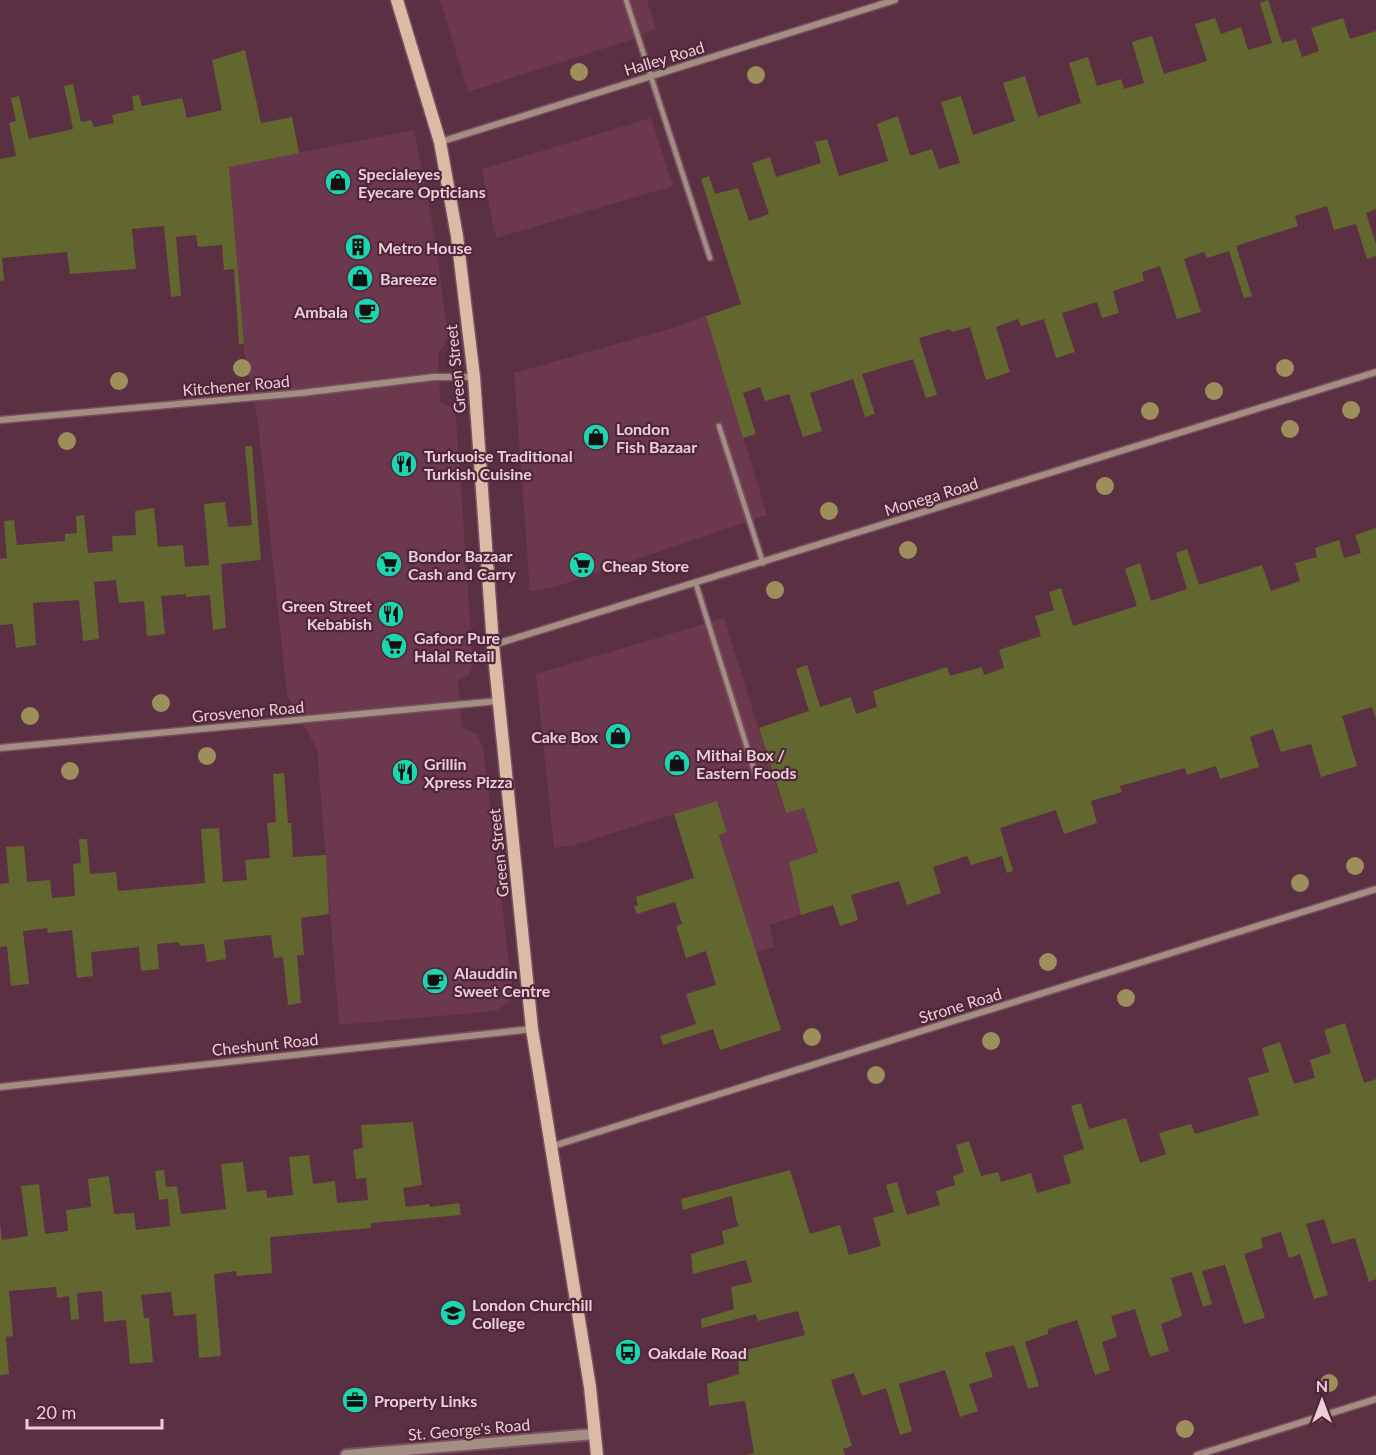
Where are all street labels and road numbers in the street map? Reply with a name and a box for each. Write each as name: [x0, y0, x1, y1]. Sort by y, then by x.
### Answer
street label: Halley Road: [621, 37, 707, 79]
street label: Green Street: [441, 323, 469, 414]
street label: Kitchener Road: [182, 371, 290, 399]
street label: Monega Road: [882, 473, 980, 519]
street label: Grosvenor Road: [191, 697, 305, 725]
street label: Green Street: [484, 807, 512, 898]
street label: Strone Road: [916, 983, 1004, 1027]
street label: Cheshunt Road: [211, 1029, 319, 1059]
street label: St. George's Road: [407, 1414, 531, 1444]

